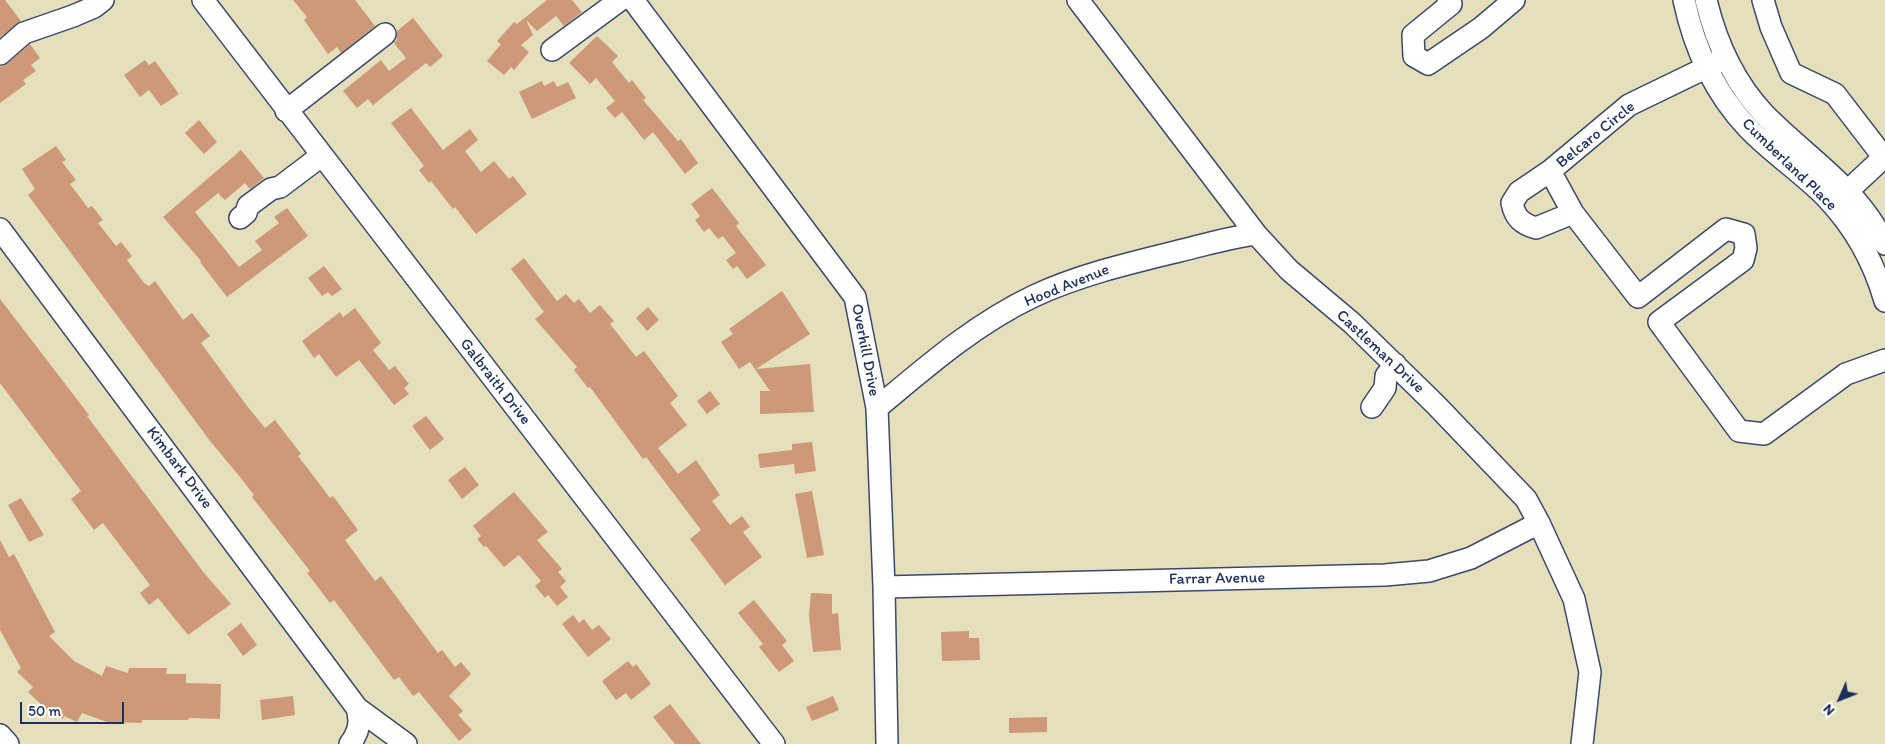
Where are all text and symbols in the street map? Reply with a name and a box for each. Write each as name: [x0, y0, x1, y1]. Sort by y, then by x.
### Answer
street label: Belcaro Circle: [1553, 97, 1639, 173]
street label: Cumberland Place: [1737, 115, 1841, 215]
street label: Hood Avenue: [1022, 260, 1112, 312]
street label: Overhill Drive: [847, 302, 883, 398]
street label: Castleman Drive: [1332, 306, 1428, 398]
street label: Galbraith Drive: [455, 335, 535, 429]
street label: Kimbark Drive: [142, 423, 216, 513]
street label: Farrar Avenue: [1169, 569, 1265, 589]
north arrow: [1815, 674, 1865, 724]
scale bar: [22, 692, 126, 724]
text: N: [1819, 700, 1838, 719]
text: 50 m: [28, 702, 61, 720]

